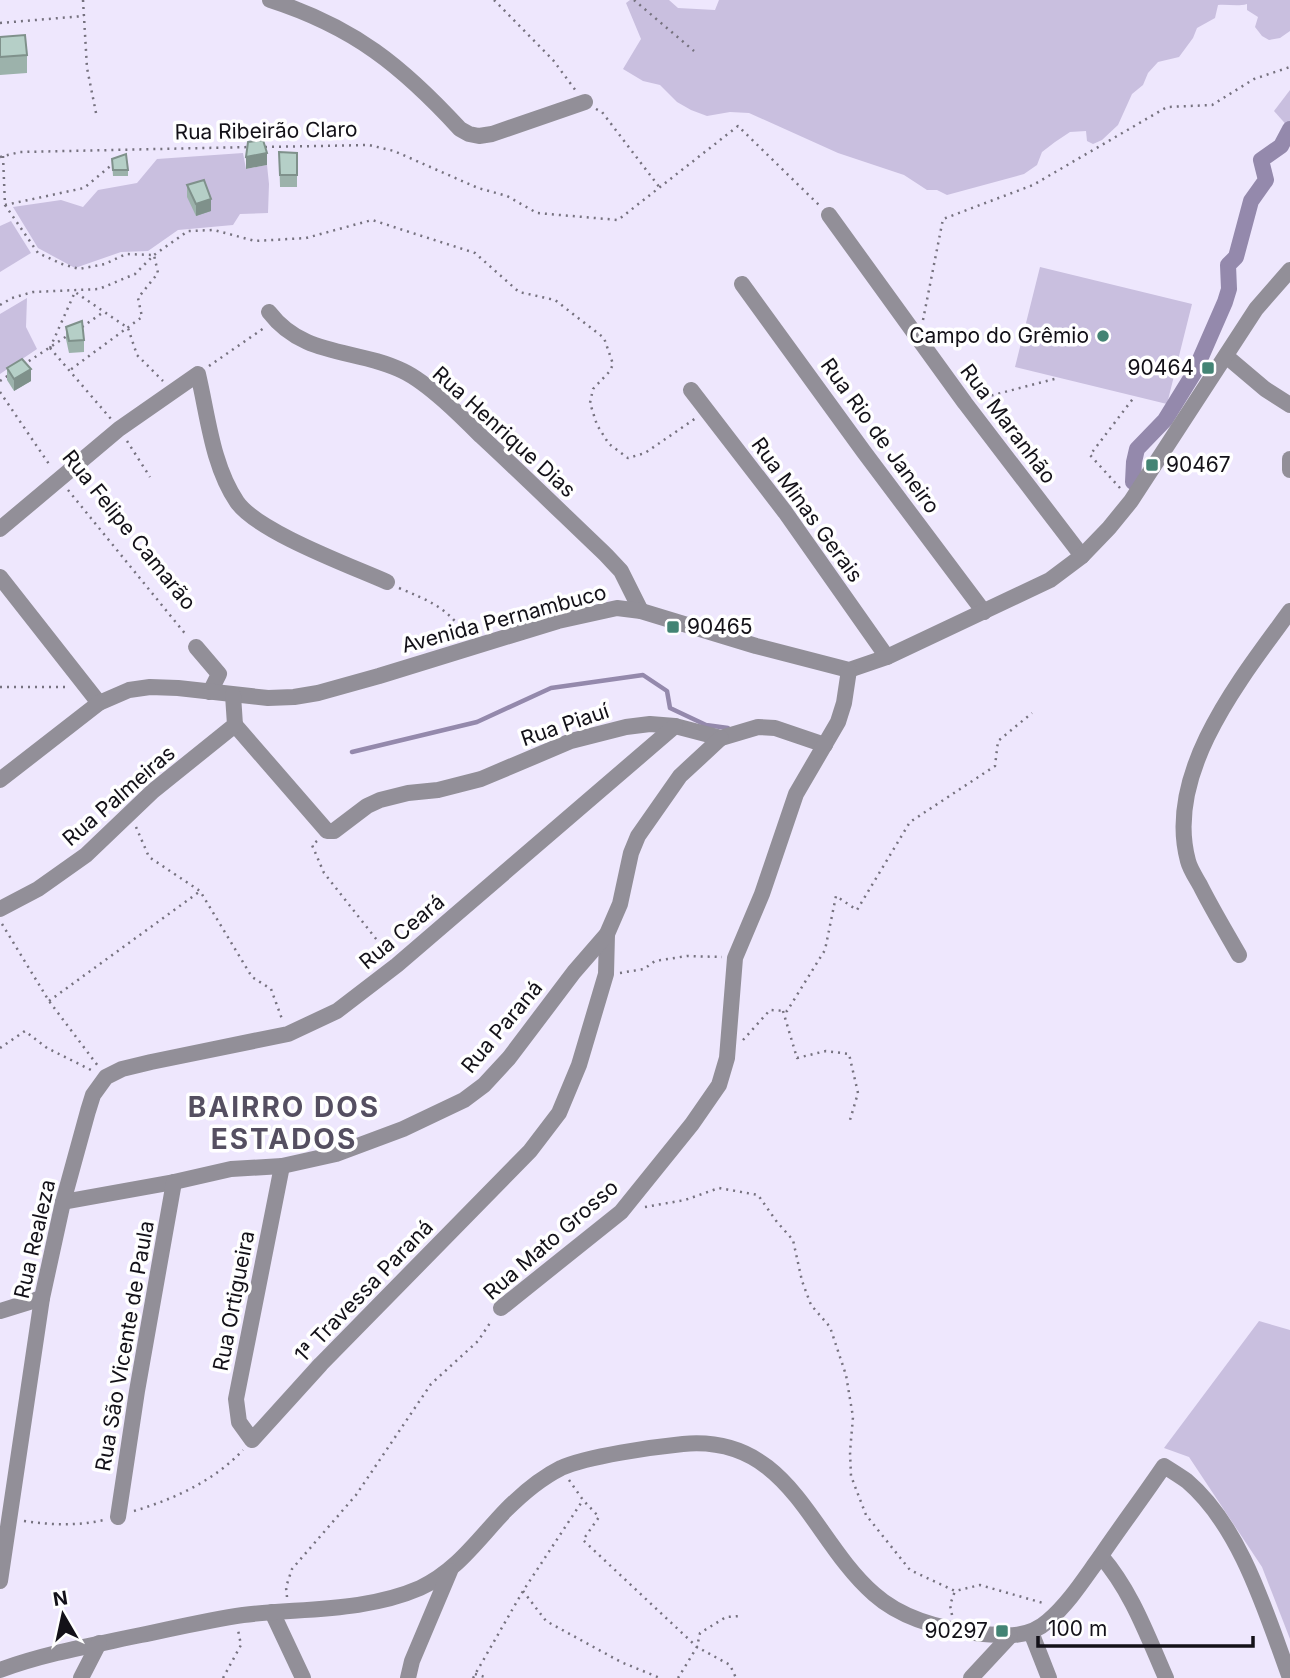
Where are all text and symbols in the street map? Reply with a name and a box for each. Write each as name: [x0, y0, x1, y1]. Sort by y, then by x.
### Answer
street label: Rua Ribeirão Claro: [174, 116, 358, 145]
place label: Campo do Grêmio: [909, 323, 1089, 348]
marker: Campo do Grêmio: [1095, 328, 1111, 344]
street label: Rua Rio de Janeiro: [816, 353, 945, 518]
place label: 90464: [1128, 355, 1194, 380]
street label: Rua Maranhão: [955, 359, 1062, 488]
marker: 90464: [1200, 360, 1216, 376]
street label: Rua Henrique Dias: [428, 361, 581, 502]
street label: Rua Minas Gerais: [747, 433, 868, 587]
street label: Rua Felipe Camarão: [57, 445, 201, 615]
place label: 90467: [1166, 452, 1231, 477]
marker: 90467: [1144, 457, 1160, 473]
street label: Avenida Pernambuco: [399, 579, 609, 658]
place label: 90465: [687, 614, 753, 639]
marker: 90465: [665, 619, 681, 635]
street label: Rua Piauí: [518, 698, 613, 751]
street label: Rua Palmeiras: [57, 740, 180, 851]
street label: Rua Ceará: [354, 889, 449, 974]
street label: Rua Paraná: [456, 975, 547, 1078]
district label: BAIRRO DOS ESTADOS: [188, 1090, 380, 1156]
street label: Rua Mato Grosso: [478, 1174, 623, 1305]
street label: Rua Realeza: [9, 1177, 60, 1301]
street label: 1ª Travessa Paraná: [289, 1214, 438, 1367]
street label: Rua São Vicente de Paula: [90, 1219, 159, 1473]
street label: Rua Ortigueira: [208, 1229, 259, 1373]
north arrow: [28, 1580, 98, 1650]
text: N: [51, 1586, 69, 1611]
scale bar: [1038, 1604, 1253, 1648]
text: 100 m: [1048, 1616, 1107, 1641]
place label: 90297: [924, 1618, 988, 1643]
marker: 90297: [994, 1623, 1010, 1639]

